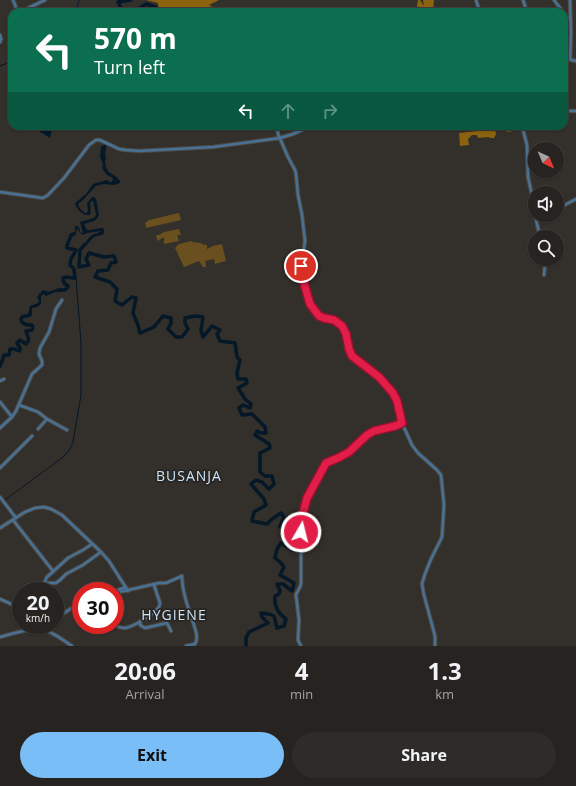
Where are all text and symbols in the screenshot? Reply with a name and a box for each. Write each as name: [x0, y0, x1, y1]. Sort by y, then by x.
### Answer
text: 570 m: [94, 19, 177, 57]
icon: left: [28, 24, 80, 76]
text: Turn left: [94, 55, 165, 79]
icon: left: [235, 100, 257, 122]
icon: ahead: [277, 100, 299, 122]
icon: right: [319, 100, 341, 122]
north arrow: [528, 142, 564, 178]
map controls: [528, 142, 564, 266]
button: sound: [528, 186, 564, 222]
button: search: [528, 230, 564, 266]
pin: [284, 249, 318, 283]
icon: arrive: [290, 255, 312, 277]
district label: BUSANJA: [156, 466, 222, 485]
position arrow: [280, 511, 322, 553]
speed limit sign: 30: [72, 582, 124, 634]
text: 20: [27, 589, 49, 616]
district label: HYGIENE: [141, 605, 207, 624]
text: km/h: [26, 611, 50, 625]
text: 20:06: [114, 654, 176, 687]
text: 4: [295, 654, 309, 687]
text: 1.3: [428, 654, 462, 687]
text: Arrival: [125, 685, 165, 703]
text: min: [290, 685, 313, 703]
text: km: [435, 685, 454, 703]
button: Exit: [20, 732, 284, 778]
button: Share: [292, 732, 556, 778]

